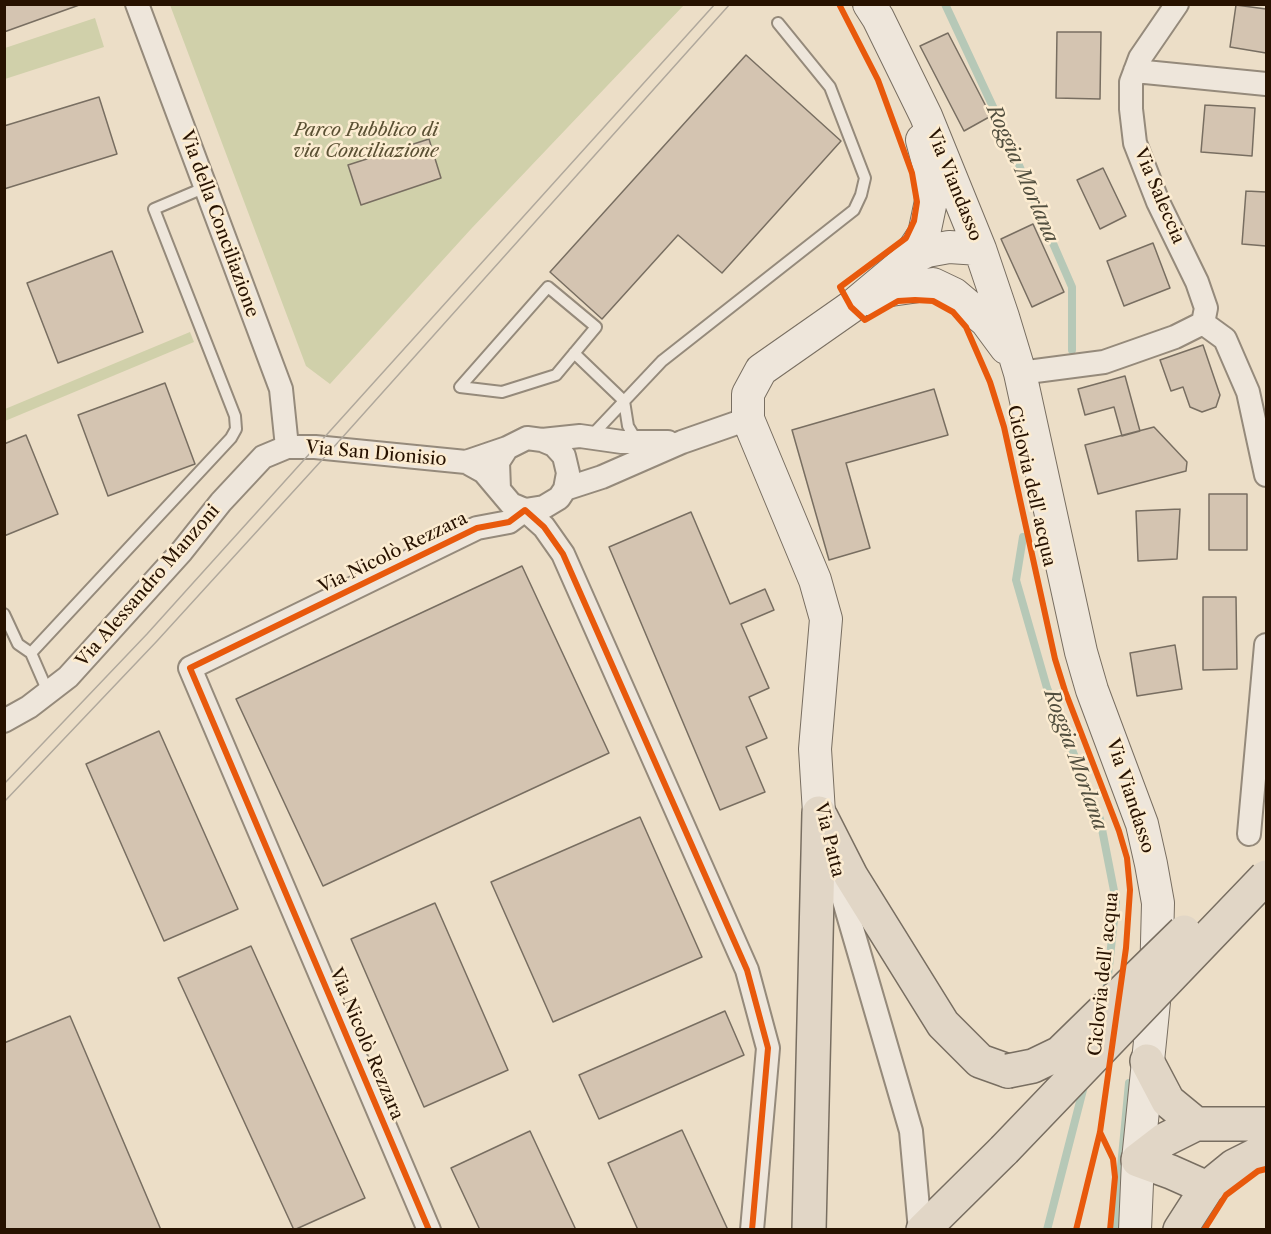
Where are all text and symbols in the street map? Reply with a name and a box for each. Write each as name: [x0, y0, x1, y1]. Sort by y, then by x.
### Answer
water label: Roggia Morlana: [981, 101, 1063, 247]
park label: Parco Pubblico di via Conciliazione: [293, 120, 439, 162]
street label: Via Viandasso: [922, 126, 986, 244]
street label: Via della Conciliazione: [175, 128, 263, 320]
street label: Via Saleccia: [1129, 145, 1189, 247]
street label: Ciclovia dell' acqua: [1002, 403, 1060, 569]
street label: Via San Dionisio: [305, 437, 447, 471]
street label: Via Alessandro Manzoni: [72, 500, 224, 672]
street label: Via Nicolò Rezzara: [315, 508, 471, 598]
water label: Roggia Morlana: [1038, 686, 1112, 834]
street label: Via Viandasso: [1101, 736, 1159, 856]
street label: Via Patta: [809, 800, 849, 880]
street label: Ciclovia dell' acqua: [1085, 891, 1123, 1057]
street label: Via Nicolò Rezzara: [324, 965, 408, 1123]

